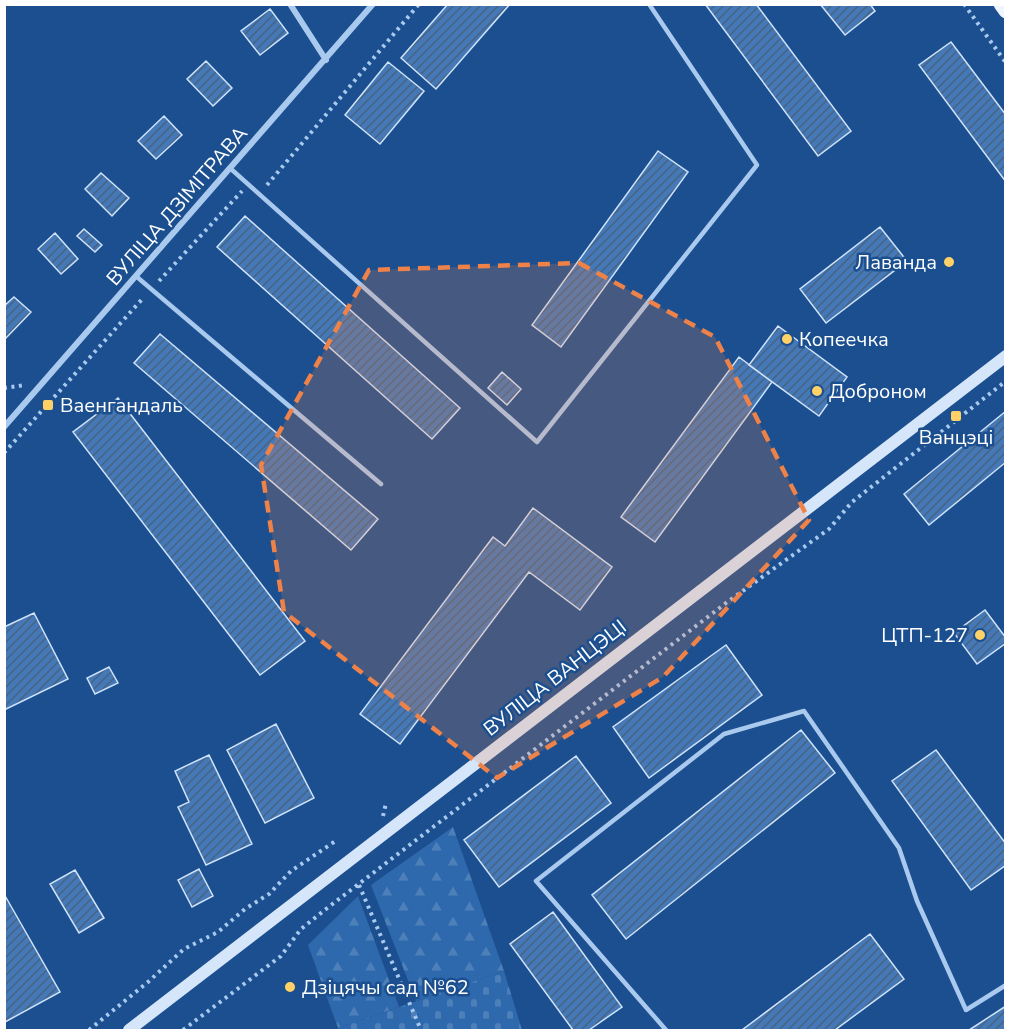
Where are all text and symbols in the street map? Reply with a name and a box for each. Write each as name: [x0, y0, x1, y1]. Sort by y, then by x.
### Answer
street label: ВУЛІЦА ДЗІМІТРАВА: [100, 120, 254, 291]
place label: Лаванда: [855, 249, 937, 276]
marker: Лаванда: [942, 255, 956, 269]
place label: Копеечка: [799, 326, 889, 353]
marker: Копеечка: [780, 332, 794, 346]
place label: Доброном: [829, 378, 927, 405]
marker: Доброном: [810, 384, 824, 398]
place label: Ваенгандаль: [60, 392, 183, 419]
marker: Ваенгандаль: [41, 398, 55, 412]
marker: Ванцэці: [949, 409, 963, 423]
place label: Ванцэці: [919, 424, 993, 451]
street label: ВУЛІЦА ВАНЦЭЦІ: [478, 614, 632, 742]
place label: ЦТП-127: [881, 622, 968, 649]
marker: ЦТП-127: [973, 628, 987, 642]
place label: Дзіцячы сад №62: [302, 974, 469, 1001]
marker: Дзіцячы сад №62: [283, 980, 297, 994]

